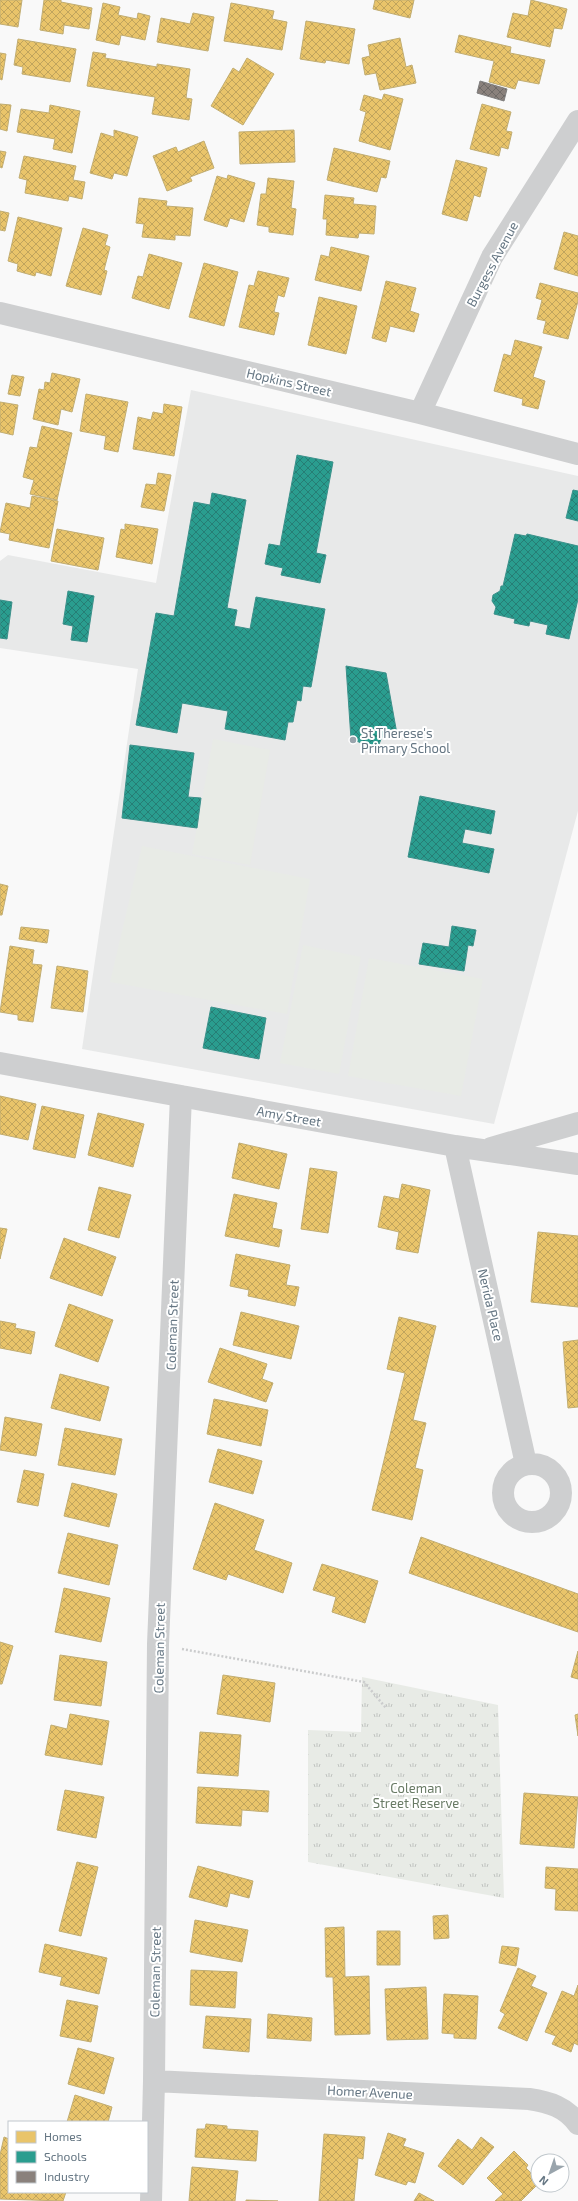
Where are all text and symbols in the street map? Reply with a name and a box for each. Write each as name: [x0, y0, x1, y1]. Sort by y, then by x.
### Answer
street label: Burgess Avenue: [463, 219, 521, 309]
street label: Hopkins Street: [245, 364, 333, 400]
place label: St Therese's Primary School: [361, 725, 450, 756]
marker: St Therese's Primary School: [348, 735, 358, 745]
street label: Amy Street: [256, 1102, 322, 1130]
street label: Nerida Place: [475, 1267, 507, 1343]
street label: Coleman Street: [162, 1279, 182, 1371]
street label: Coleman Street: [150, 1602, 168, 1694]
park label: Coleman Street Reserve: [373, 1780, 459, 1811]
street label: Coleman Street: [146, 1926, 164, 2018]
street label: Homer Avenue: [327, 2082, 413, 2102]
legend: [8, 2121, 148, 2193]
text: Homes: [44, 2129, 82, 2143]
text: Schools: [44, 2149, 87, 2163]
north arrow: [530, 2153, 570, 2193]
text: Industry: [44, 2169, 90, 2183]
text: N: [536, 2173, 550, 2189]

